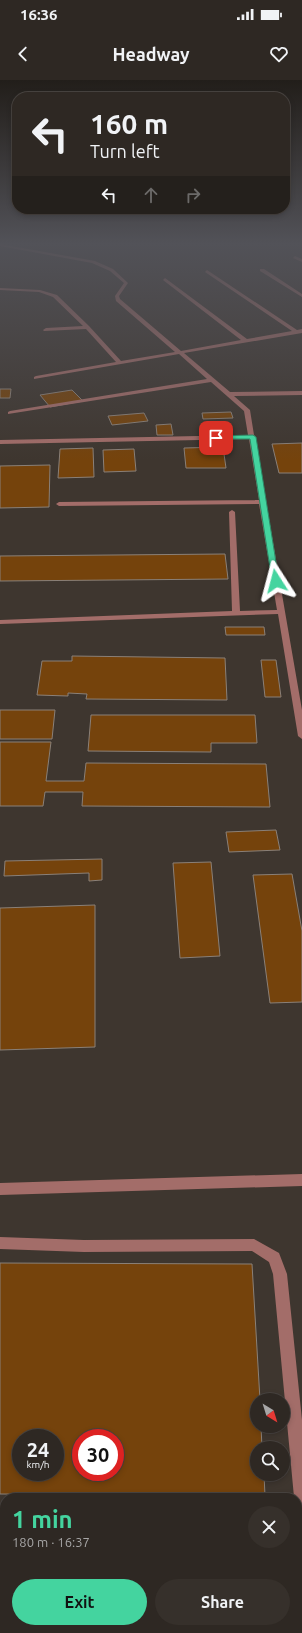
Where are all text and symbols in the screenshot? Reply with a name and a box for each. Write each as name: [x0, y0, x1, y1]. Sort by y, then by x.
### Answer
text: 16:36: [20, 6, 58, 23]
icon: back: [12, 43, 34, 65]
icon: heart: [268, 43, 290, 65]
text: Headway: [112, 44, 190, 64]
icon: left: [24, 108, 76, 160]
text: 160 m: [90, 108, 168, 139]
text: Turn left: [90, 141, 160, 161]
icon: left: [98, 184, 120, 206]
icon: ahead: [140, 184, 162, 206]
icon: right: [182, 184, 204, 206]
pin: [199, 421, 233, 455]
icon: arrive: [205, 427, 227, 449]
position arrow: [255, 560, 297, 602]
north arrow: [250, 1393, 290, 1433]
map controls: [250, 1393, 290, 1481]
speed limit sign: 30: [72, 1429, 124, 1481]
text: 24: [27, 1438, 49, 1461]
button: search: [250, 1441, 290, 1481]
text: km/h: [26, 1459, 50, 1470]
text: 1 min: [12, 1506, 73, 1533]
button: close: [248, 1506, 290, 1548]
text: 180 m · 16:37: [12, 1535, 90, 1549]
button: Exit: [12, 1579, 147, 1625]
button: Share: [155, 1579, 290, 1625]

